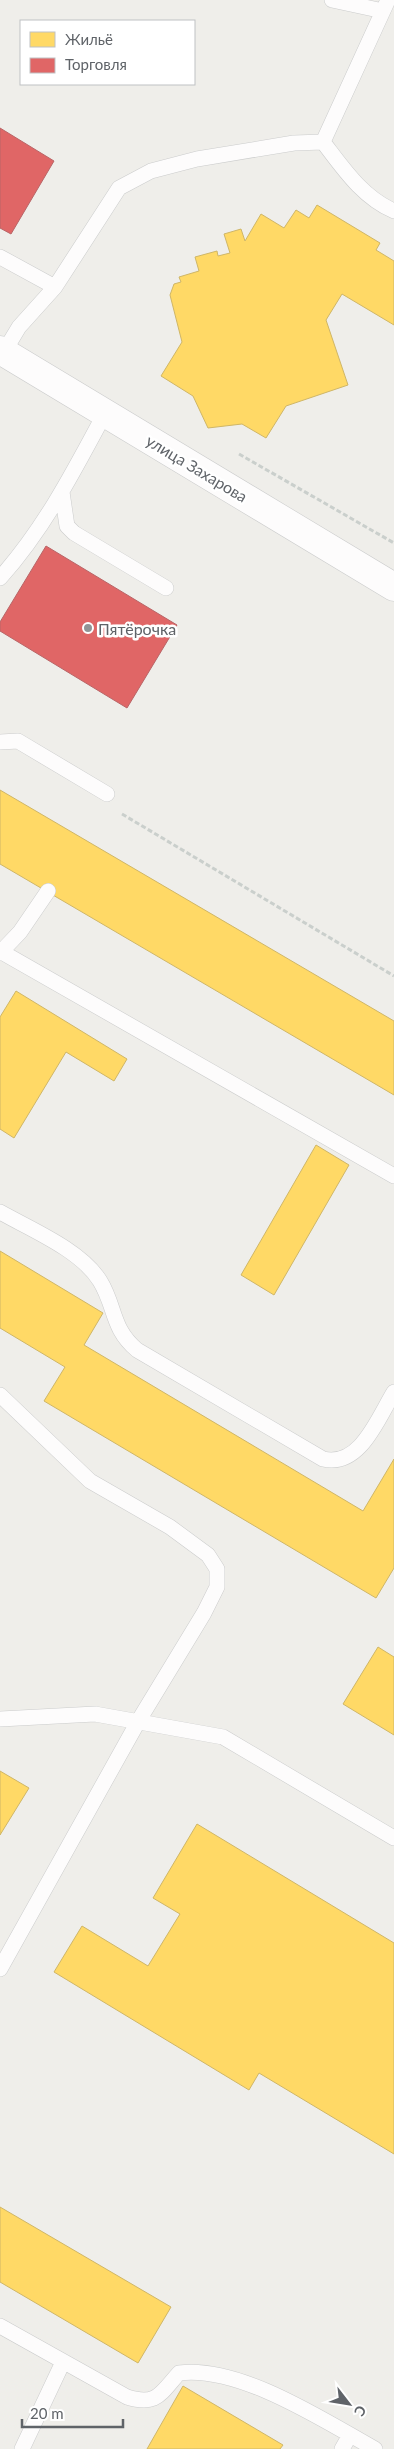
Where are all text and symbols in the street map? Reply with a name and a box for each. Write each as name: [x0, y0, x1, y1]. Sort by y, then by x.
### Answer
legend: [20, 20, 195, 85]
text: Жильё: [65, 30, 113, 48]
text: Торговля: [65, 55, 127, 73]
street label: улица Захарова: [143, 430, 251, 506]
place label: Пятёрочка: [98, 619, 176, 638]
marker: Пятёрочка: [82, 622, 94, 634]
north arrow: [324, 2379, 374, 2429]
scale bar: [22, 2396, 124, 2428]
text: С: [351, 2403, 370, 2420]
text: 20 m: [30, 2404, 64, 2422]

